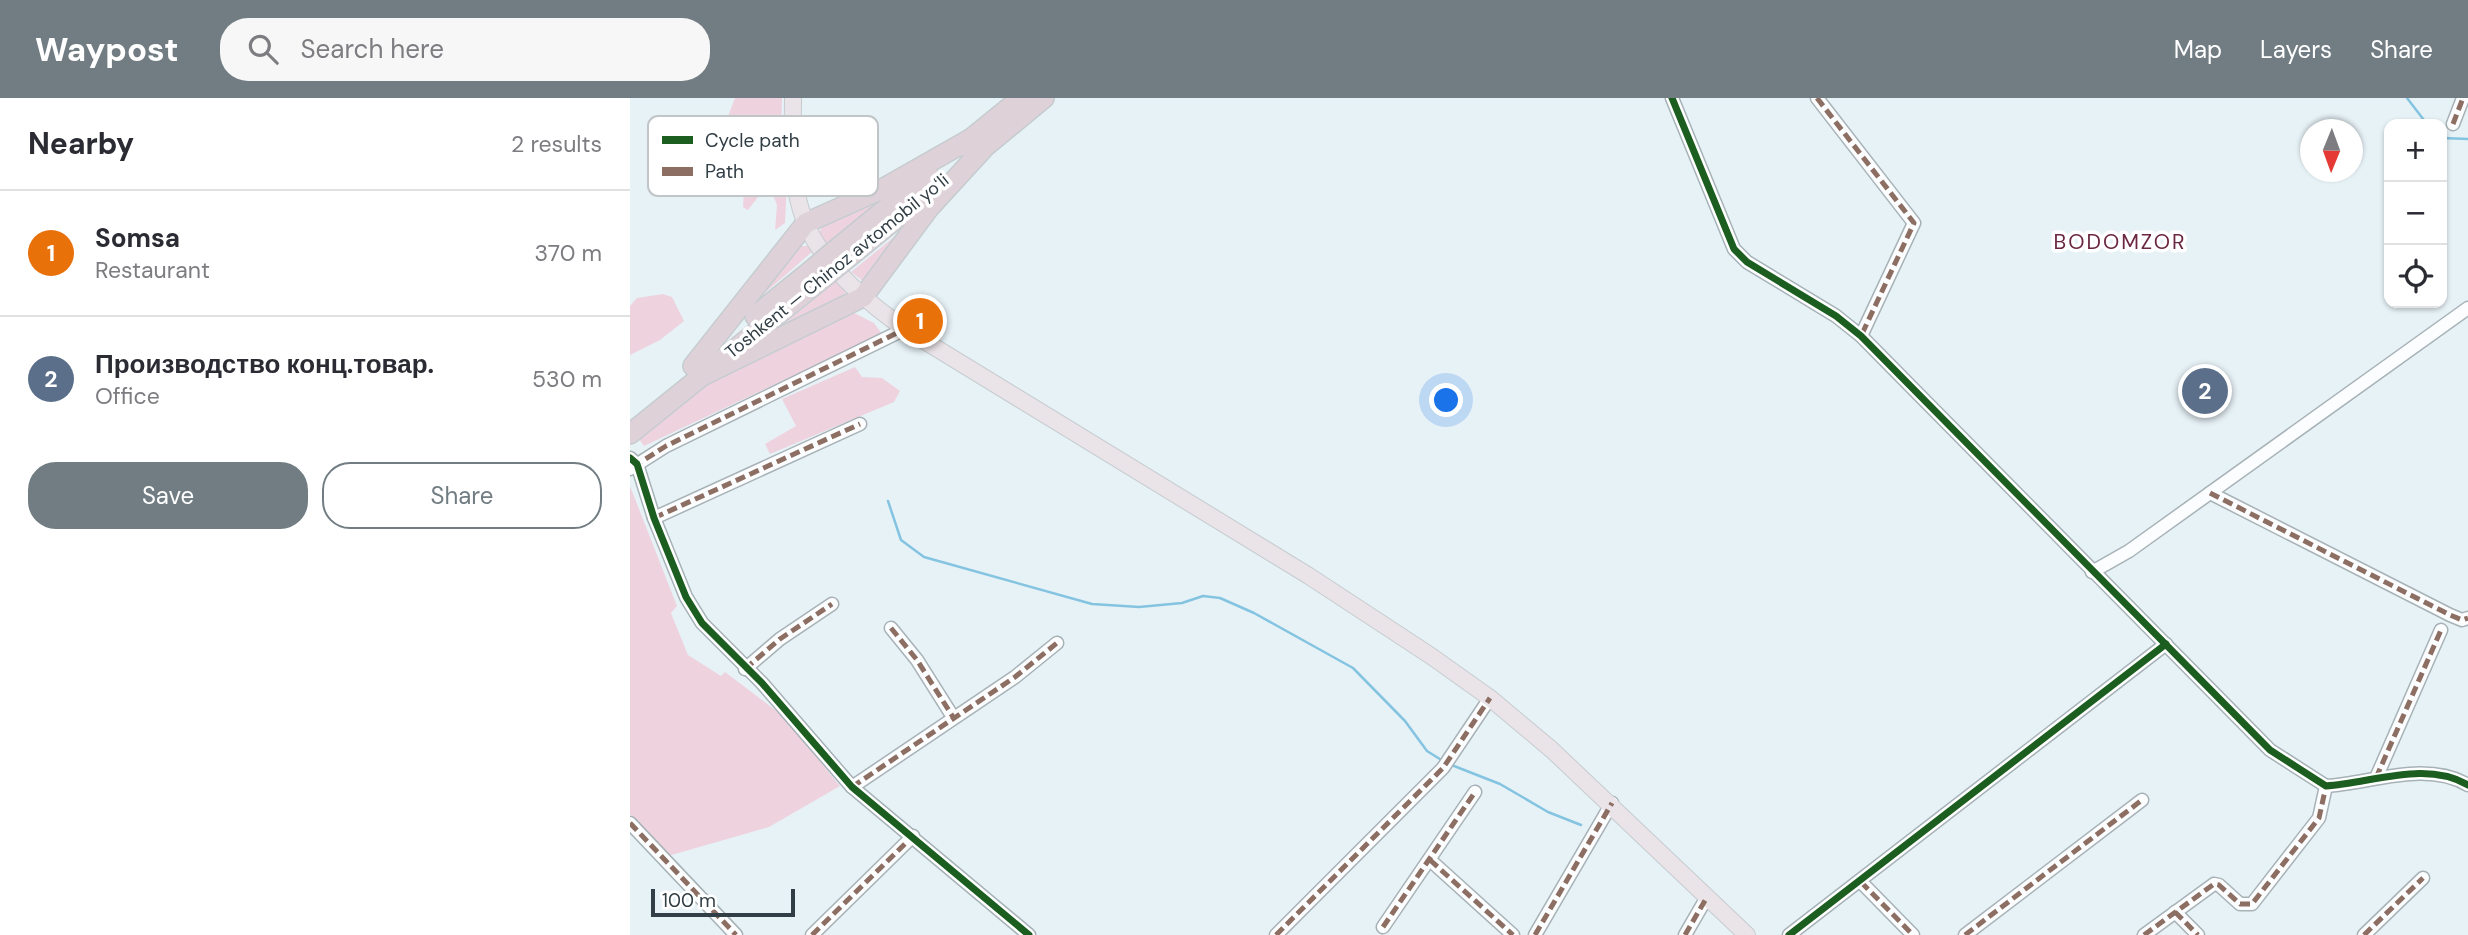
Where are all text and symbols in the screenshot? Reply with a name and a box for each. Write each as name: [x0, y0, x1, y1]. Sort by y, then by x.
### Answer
search box: [220, 18, 710, 81]
text: Waypost: [35, 28, 178, 71]
icon: search: [244, 30, 282, 68]
text: Search here: [300, 32, 444, 66]
text: Map: [2174, 34, 2222, 65]
text: Layers: [2260, 34, 2332, 65]
text: Share: [2370, 34, 2433, 65]
legend: [648, 116, 878, 196]
north arrow: [2300, 119, 2363, 182]
map controls: [2384, 119, 2447, 308]
button: +: [2384, 119, 2447, 182]
text: Nearby: [28, 124, 134, 163]
text: Cycle path: [705, 128, 800, 153]
text: 2 results: [511, 129, 602, 159]
text: Path: [705, 159, 744, 184]
street label: Toshkent — Chinoz avtomobil yoʻli: [720, 168, 954, 364]
button: −: [2384, 182, 2447, 245]
text: Somsa: [95, 221, 180, 255]
district label: BODOMZOR: [2054, 228, 2186, 256]
text: 1: [47, 238, 55, 268]
text: 370 m: [534, 238, 602, 268]
button: locate: [2384, 245, 2447, 308]
text: Restaurant: [95, 255, 210, 285]
pin: 1: [897, 295, 943, 347]
text: Производство конц.товар.: [95, 347, 434, 381]
text: 2: [44, 364, 58, 394]
text: 530 m: [532, 364, 602, 394]
pin: 2: [2182, 365, 2228, 417]
text: Office: [95, 381, 160, 411]
your location: [1429, 383, 1463, 417]
button: Save: [28, 462, 308, 529]
button: Share: [322, 462, 602, 529]
scale bar: [651, 886, 794, 918]
text: 100 m: [662, 888, 716, 913]

